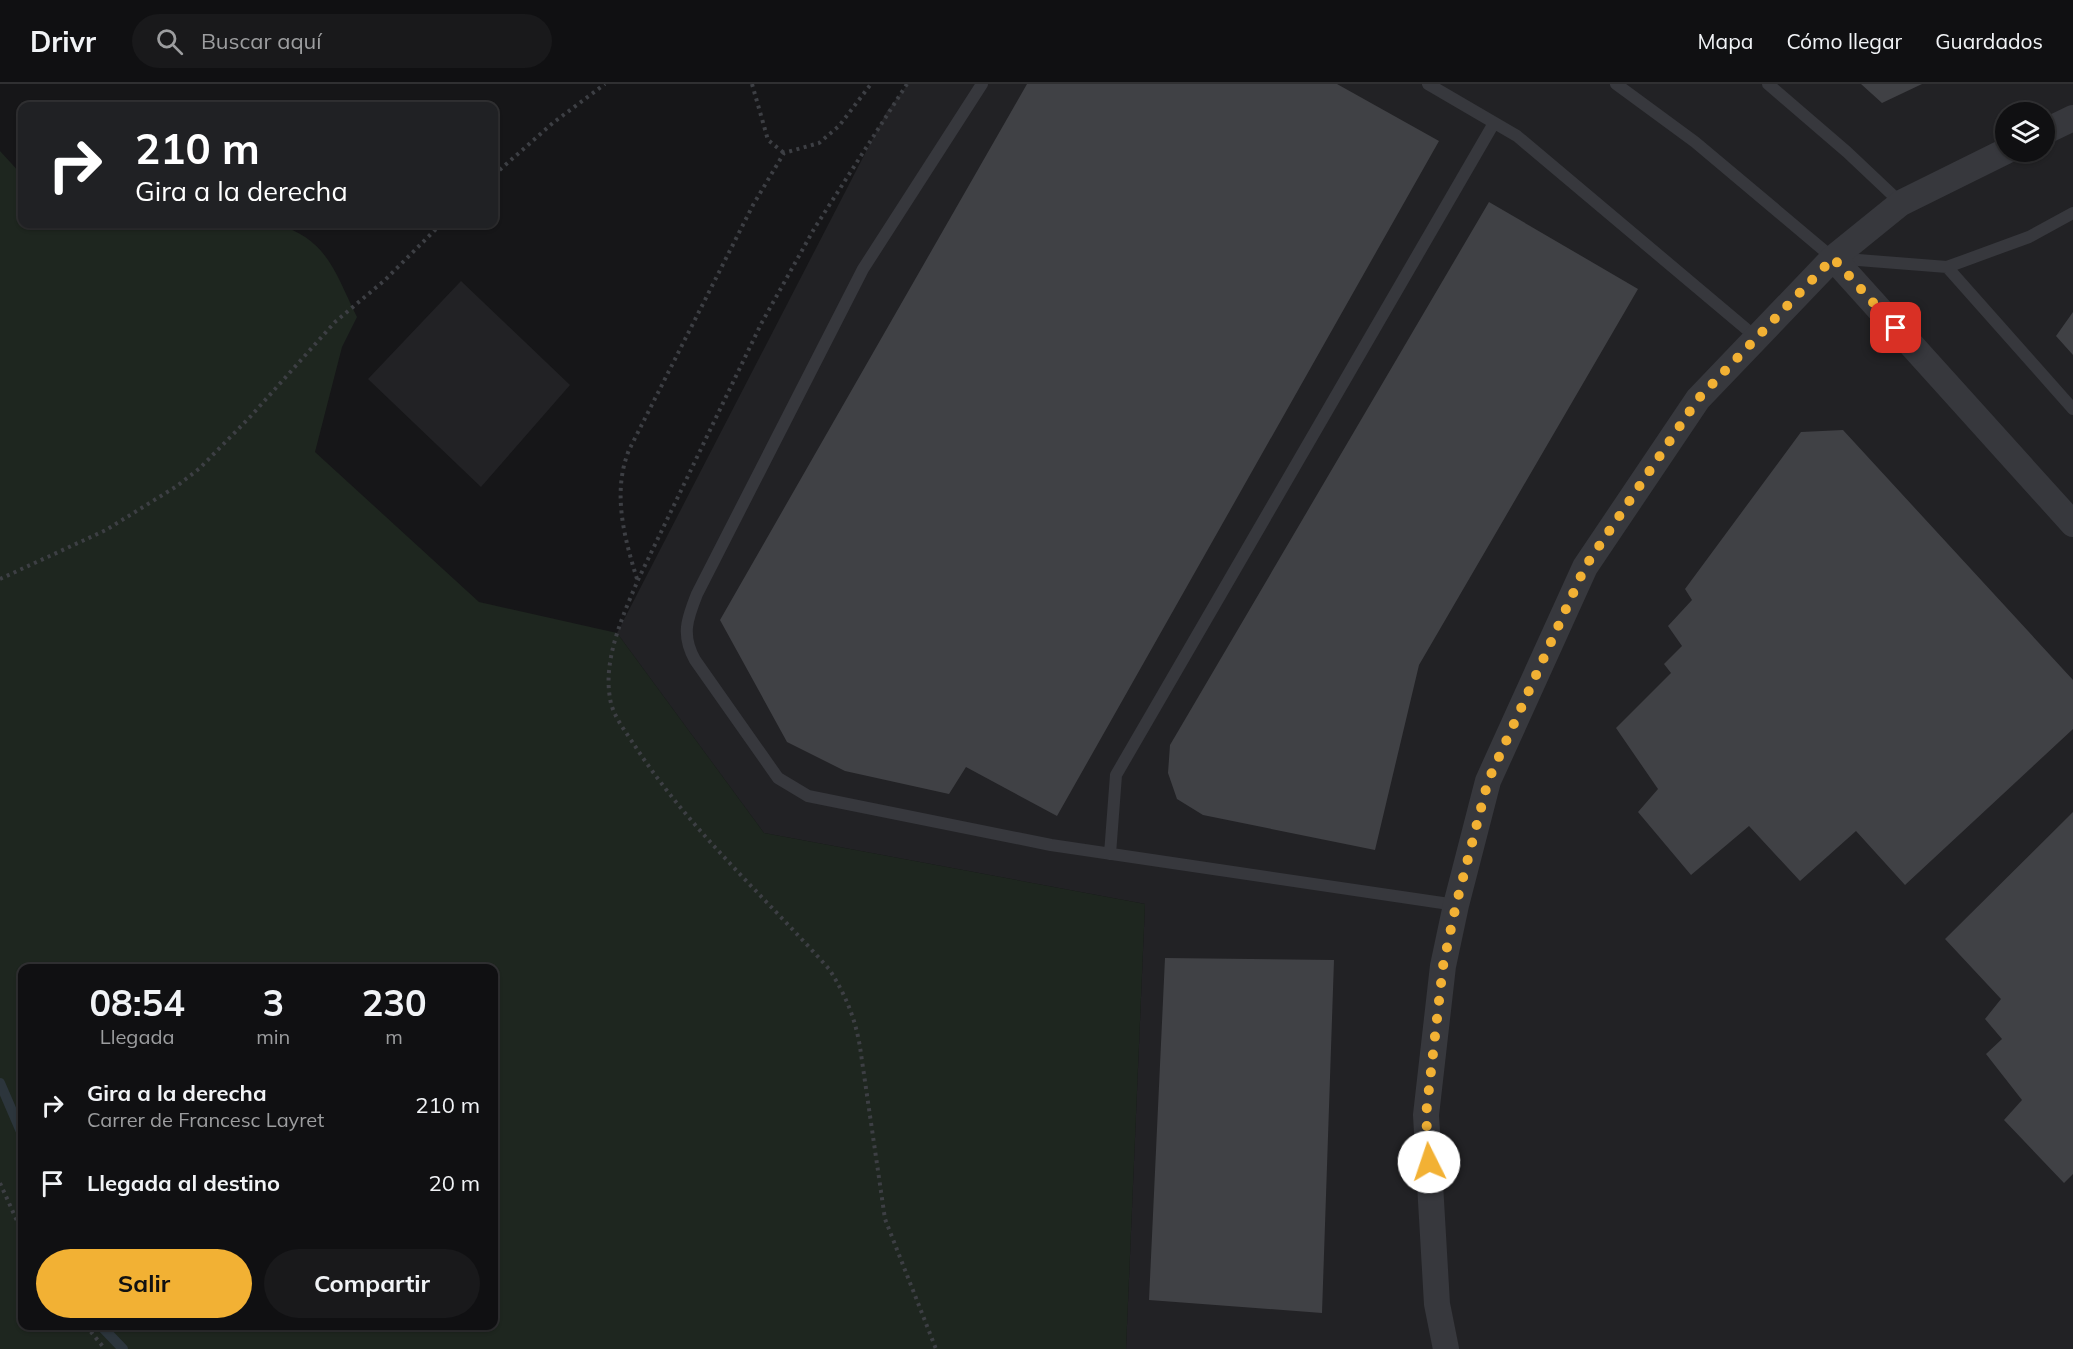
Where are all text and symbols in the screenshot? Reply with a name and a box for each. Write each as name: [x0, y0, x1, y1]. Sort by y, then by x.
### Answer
search box: [132, 14, 552, 68]
text: Drivr: [30, 24, 96, 59]
icon: search: [153, 25, 186, 58]
text: Buscar aquí: [201, 27, 322, 55]
text: Mapa: [1698, 28, 1753, 54]
text: Cómo llegar: [1786, 28, 1902, 54]
text: Guardados: [1935, 28, 2043, 54]
map controls: [1995, 102, 2055, 162]
button: layers: [1995, 102, 2055, 162]
text: 210 m: [135, 122, 260, 175]
icon: right: [36, 126, 114, 204]
text: Gira a la derecha: [135, 174, 348, 208]
pin: [1870, 302, 1921, 353]
icon: arrive: [1879, 311, 1912, 344]
text: 08:54: [89, 980, 185, 1025]
text: 3: [262, 980, 284, 1025]
text: 230: [362, 980, 427, 1025]
text: Llegada: [100, 1024, 174, 1049]
text: min: [256, 1024, 290, 1049]
text: m: [385, 1024, 403, 1049]
text: Gira a la derecha: [87, 1079, 267, 1107]
icon: right: [36, 1089, 69, 1122]
text: 210 m: [415, 1091, 480, 1119]
text: Carrer de Francesc Layret: [87, 1107, 324, 1132]
position arrow: [1397, 1130, 1461, 1194]
icon: arrive: [36, 1167, 69, 1200]
text: Llegada al destino: [87, 1169, 280, 1197]
text: 20 m: [429, 1169, 480, 1197]
button: Salir: [36, 1249, 252, 1318]
button: Compartir: [264, 1249, 480, 1318]

